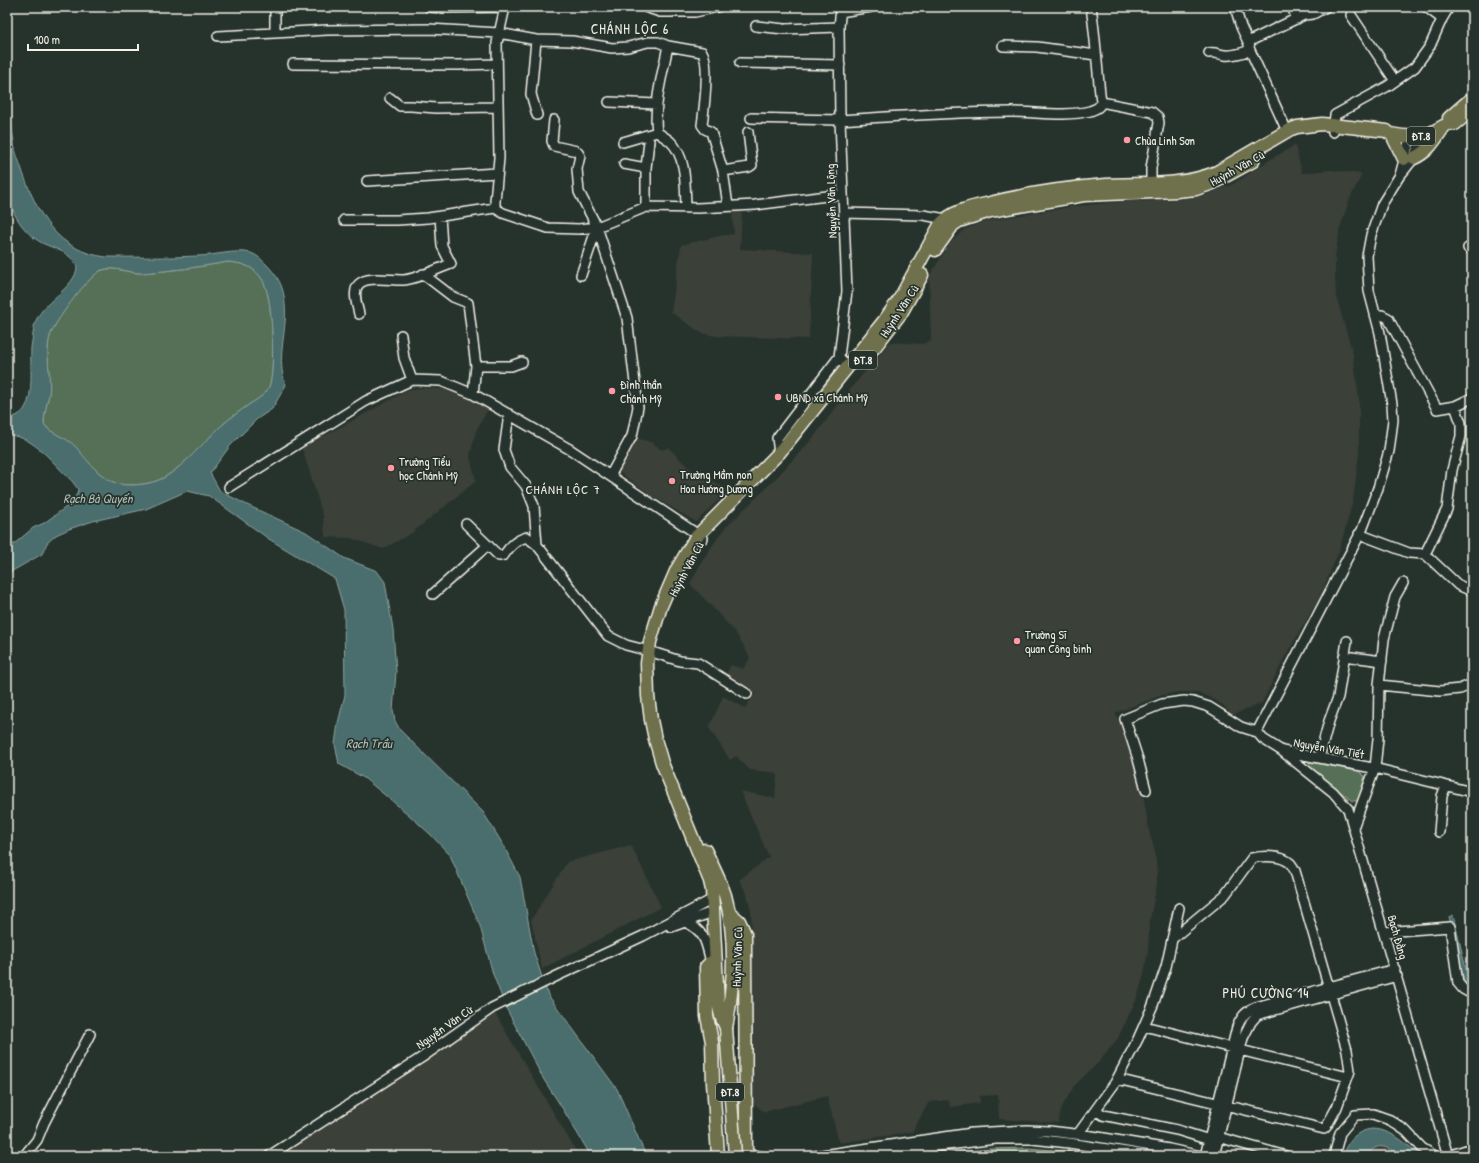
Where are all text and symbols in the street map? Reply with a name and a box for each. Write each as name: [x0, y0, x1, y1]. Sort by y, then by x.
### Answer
district label: CHÁNH LỘC 6: [591, 19, 669, 38]
scale bar: [28, 26, 138, 52]
text: 100 m: [34, 31, 60, 48]
road number: ĐT.8: [1407, 127, 1435, 145]
place label: Chùa Linh Sơn: [1135, 132, 1195, 149]
marker: Chùa Linh Sơn: [1122, 135, 1132, 145]
street label: Huỳnh Văn Cù: [1207, 146, 1267, 190]
street label: Nguyễn Văn Lộng: [821, 164, 841, 238]
street label: Huỳnh Văn Cù: [876, 281, 922, 341]
road number: ĐT.8: [849, 351, 877, 369]
place label: Đình thần Chánh Mỹ: [620, 376, 662, 407]
marker: Đình thần Chánh Mỹ: [607, 386, 617, 396]
place label: UBND xã Chánh Mỹ: [786, 389, 868, 406]
marker: UBND xã Chánh Mỹ: [773, 392, 783, 402]
place label: Trường Tiểu học Chánh Mỹ: [399, 453, 458, 484]
marker: Trường Tiểu học Chánh Mỹ: [386, 463, 396, 473]
place label: Trường Mầm non Hoa Hướng Dương: [680, 466, 753, 497]
marker: Trường Mầm non Hoa Hướng Dương: [667, 476, 677, 486]
district label: CHÁNH LỘC 7: [525, 480, 601, 498]
water label: Rạch Bà Quyến: [63, 489, 134, 507]
street label: Huỳnh Văn Cù: [664, 538, 708, 599]
place label: Trường Sĩ quan Công binh: [1025, 626, 1091, 657]
marker: Trường Sĩ quan Công binh: [1012, 636, 1022, 646]
street label: Nguyễn Văn Tiết: [1292, 733, 1366, 763]
water label: Rạch Trầu: [346, 734, 394, 752]
street label: Bạch Đằng: [1384, 913, 1412, 961]
street label: Huỳnh Văn Cù: [727, 927, 747, 987]
district label: PHÚ CƯỜNG 14: [1222, 983, 1310, 1002]
street label: Nguyễn Văn Cừ: [412, 1001, 477, 1053]
road number: ĐT.8: [716, 1083, 744, 1101]

